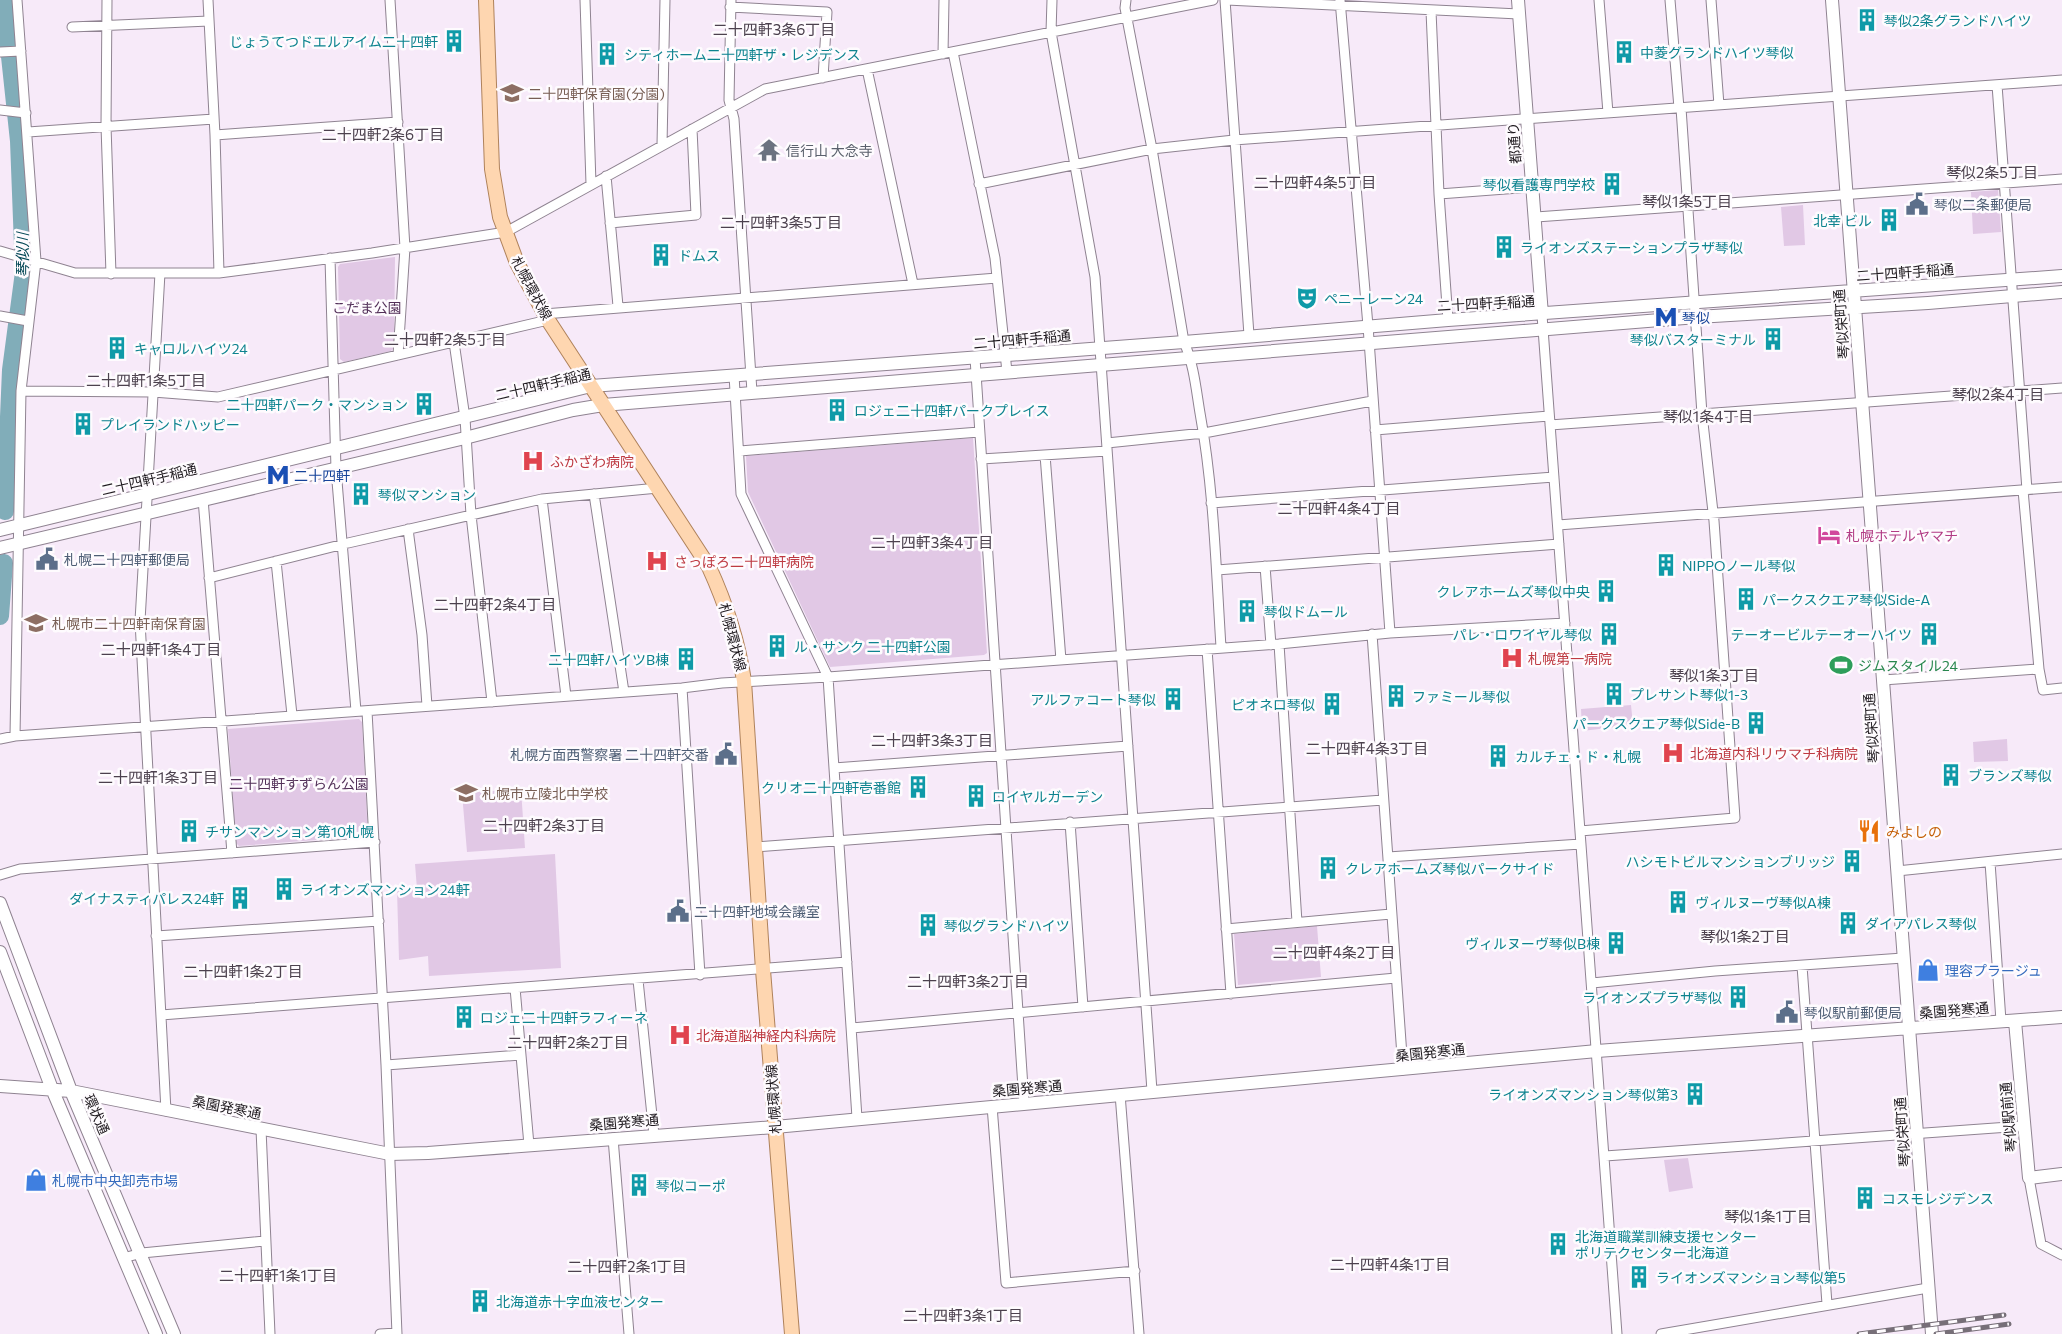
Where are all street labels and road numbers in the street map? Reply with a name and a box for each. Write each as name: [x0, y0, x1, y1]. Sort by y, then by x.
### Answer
street label: 都通り: [1504, 121, 1524, 165]
street label: 札幌環状線: [508, 253, 556, 323]
street label: 二十四軒手稲通: [1856, 260, 1954, 284]
street label: 琴似栄町通: [1830, 288, 1852, 360]
street label: 二十四軒手稲通: [1437, 292, 1535, 314]
street label: 二十四軒手稲通: [972, 326, 1072, 352]
street label: 二十四軒手稲通: [493, 365, 593, 403]
street label: 二十四軒手稲通: [99, 460, 199, 498]
street label: 札幌環状線: [716, 601, 750, 673]
street label: 琴似栄町通: [1860, 692, 1882, 764]
street label: 桑園発寒通: [1918, 998, 1990, 1022]
street label: 桑園発寒通: [1394, 1040, 1466, 1064]
street label: 札幌環状線: [762, 1063, 784, 1135]
street label: 桑園発寒通: [991, 1076, 1063, 1100]
street label: 琴似駅前通: [1996, 1081, 2020, 1153]
street label: 環状通: [81, 1091, 113, 1137]
street label: 桑園発寒通: [191, 1092, 263, 1122]
street label: 琴似栄町通: [1891, 1096, 1913, 1168]
street label: 桑園発寒通: [588, 1110, 660, 1134]

